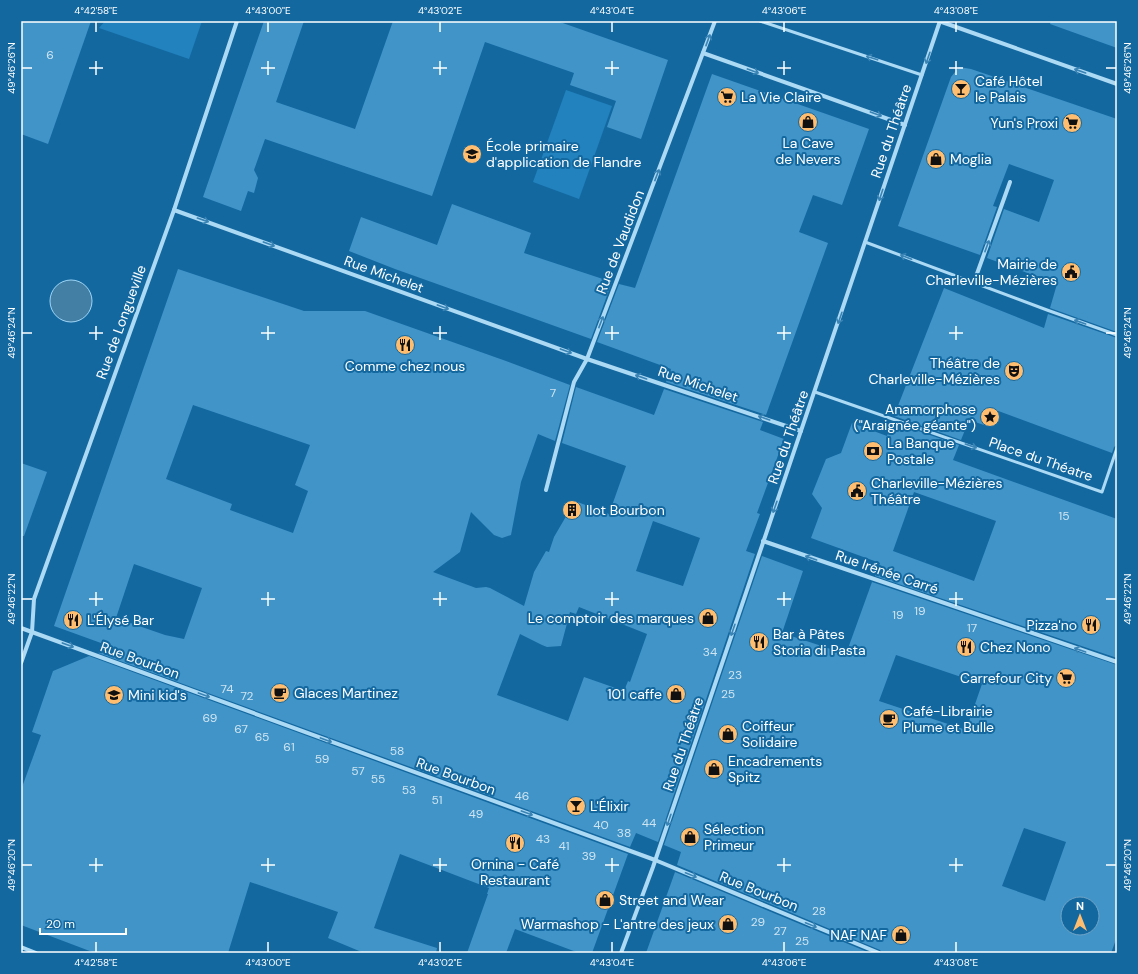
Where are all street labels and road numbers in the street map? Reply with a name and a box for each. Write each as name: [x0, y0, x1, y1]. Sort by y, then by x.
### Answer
street label: Rue du Théâtre: [867, 82, 916, 180]
street label: Rue de Vaudidon: [592, 187, 648, 297]
street label: Rue Michelet: [342, 251, 426, 297]
street label: Rue de Longueville: [92, 262, 150, 382]
street label: Rue Michelet: [656, 362, 740, 406]
street label: Rue du Théâtre: [764, 388, 813, 486]
street label: Place du Théatre: [987, 433, 1095, 485]
street label: Rue Irénée Carré: [833, 546, 941, 598]
street label: Rue Bourbon: [98, 637, 182, 683]
street label: Rue du Théâtre: [659, 695, 708, 793]
street label: Rue Bourbon: [414, 753, 498, 799]
street label: Rue Bourbon: [717, 867, 801, 915]

